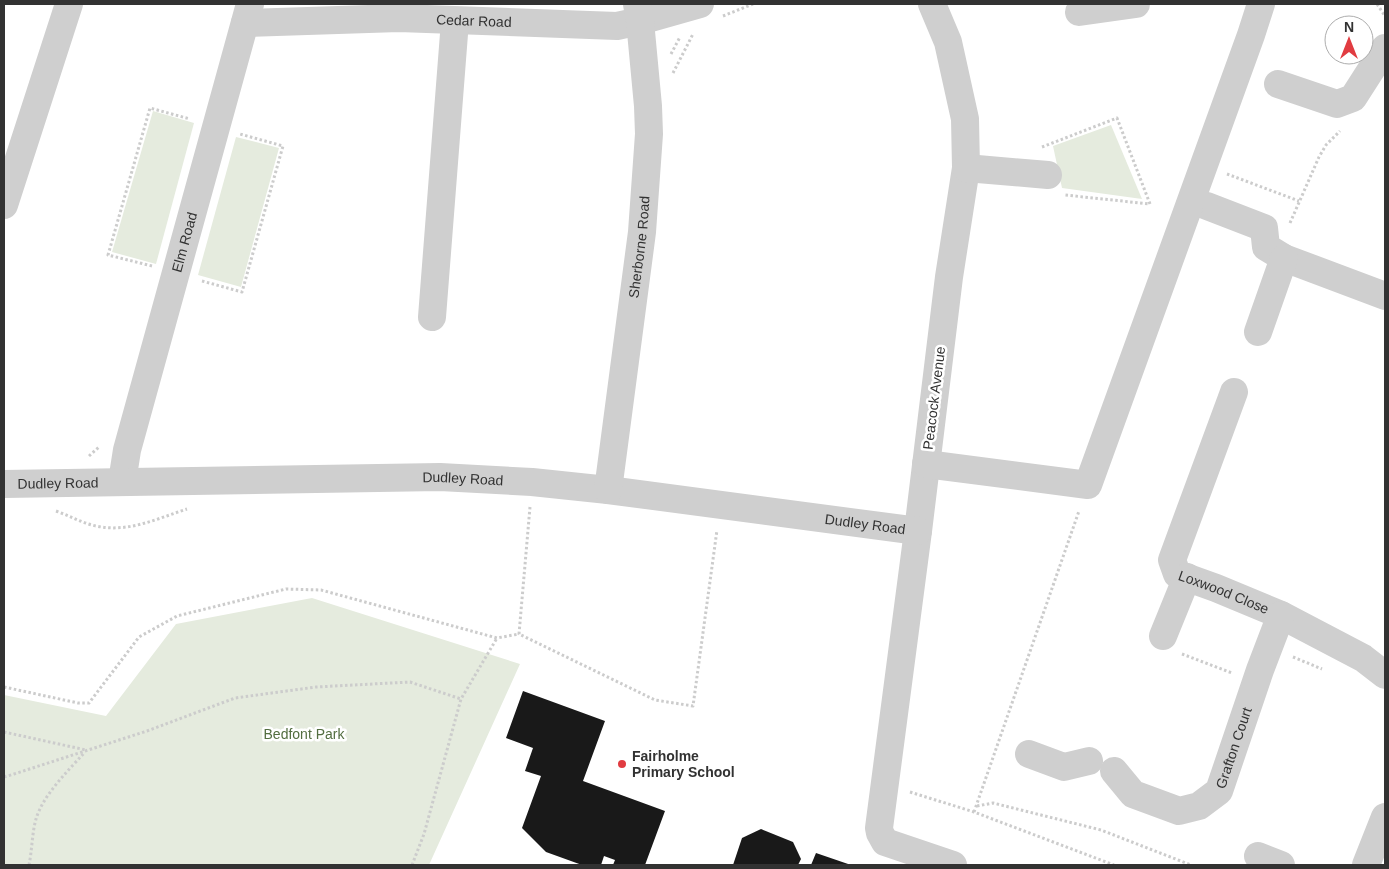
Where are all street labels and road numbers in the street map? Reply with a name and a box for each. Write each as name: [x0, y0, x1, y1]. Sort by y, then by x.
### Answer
street label: Cedar Road: [436, 11, 512, 30]
street label: Sherborne Road: [625, 195, 653, 299]
street label: Elm Road: [168, 210, 200, 274]
street label: Peacock Avenue: [920, 345, 948, 451]
street label: Dudley Road: [422, 469, 504, 488]
street label: Dudley Road: [17, 474, 99, 492]
street label: Dudley Road: [824, 511, 906, 537]
street label: Loxwood Close: [1176, 567, 1271, 617]
street label: Grafton Court: [1212, 705, 1255, 791]

